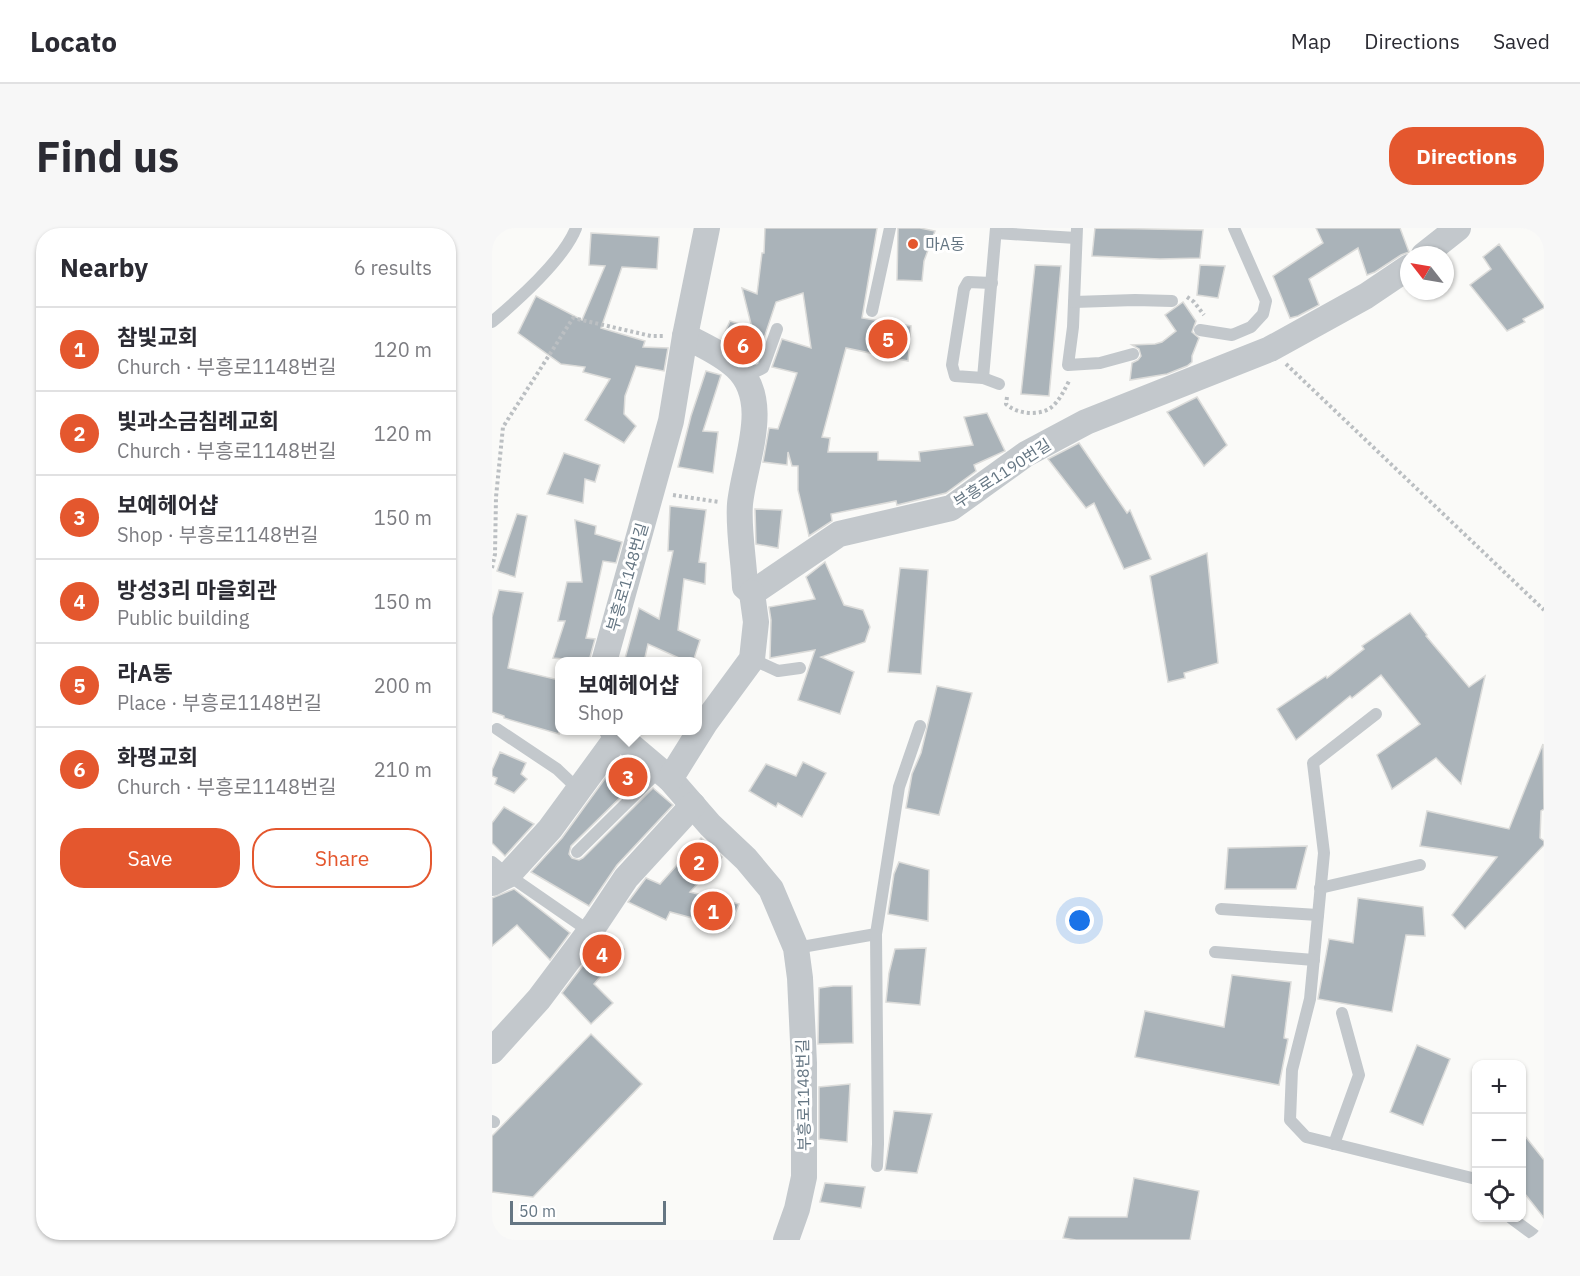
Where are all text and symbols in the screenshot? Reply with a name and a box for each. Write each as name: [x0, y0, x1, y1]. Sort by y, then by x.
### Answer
text: Locato: [30, 23, 117, 60]
text: Map: [1291, 27, 1331, 55]
text: Directions: [1364, 27, 1460, 55]
text: Saved: [1493, 27, 1550, 55]
button: Directions: [1389, 127, 1544, 185]
text: Find us: [36, 129, 179, 184]
place label: 마A동: [925, 234, 965, 254]
marker: 마A동: [906, 237, 920, 251]
north arrow: [1400, 246, 1454, 300]
text: Nearby: [60, 250, 148, 284]
text: 6 results: [354, 254, 432, 281]
pin: 5: [868, 316, 908, 362]
text: 참빛교회: [117, 322, 198, 351]
pin: 6: [724, 322, 762, 368]
text: 1: [74, 336, 86, 363]
text: 120 m: [374, 336, 432, 363]
text: Church · 부흥로1148번길: [117, 353, 337, 380]
text: 빛과소금침례교회: [117, 406, 279, 435]
text: 2: [74, 420, 86, 447]
text: 120 m: [374, 420, 432, 447]
street label: 부흥로1190번길: [950, 434, 1054, 512]
text: Church · 부흥로1148번길: [117, 437, 337, 464]
text: 보예헤어샵: [117, 490, 218, 519]
text: 3: [74, 504, 86, 531]
text: 150 m: [374, 504, 432, 531]
street label: 부흥로1148번길: [602, 520, 652, 634]
text: Shop · 부흥로1148번길: [117, 521, 319, 548]
text: 방성3리 마을회관: [117, 575, 277, 604]
text: 4: [74, 588, 86, 615]
text: 150 m: [374, 588, 432, 615]
text: Public building: [117, 604, 249, 631]
popup: [555, 657, 702, 735]
text: 라A동: [117, 658, 173, 687]
text: 보예헤어샵: [578, 670, 679, 699]
text: 5: [74, 672, 86, 699]
text: 200 m: [374, 672, 432, 699]
text: Place · 부흥로1148번길: [117, 689, 322, 716]
text: Shop: [578, 699, 624, 726]
text: 화평교회: [117, 742, 198, 771]
pin: 3: [608, 754, 648, 800]
text: 6: [74, 756, 86, 783]
text: 210 m: [374, 756, 432, 783]
text: Church · 부흥로1148번길: [117, 773, 337, 800]
button: Save: [60, 828, 240, 888]
button: Share: [252, 828, 432, 888]
pin: 2: [680, 840, 718, 884]
pin: 1: [694, 888, 732, 934]
your location: [1065, 906, 1094, 935]
pin: 4: [582, 932, 622, 976]
street label: 부흥로1148번길: [792, 1039, 814, 1151]
map controls: [1472, 1060, 1526, 1222]
button: +: [1472, 1060, 1526, 1114]
button: −: [1472, 1114, 1526, 1168]
button: locate: [1472, 1168, 1526, 1222]
scale bar: [510, 1198, 666, 1226]
text: 50 m: [519, 1201, 556, 1221]

